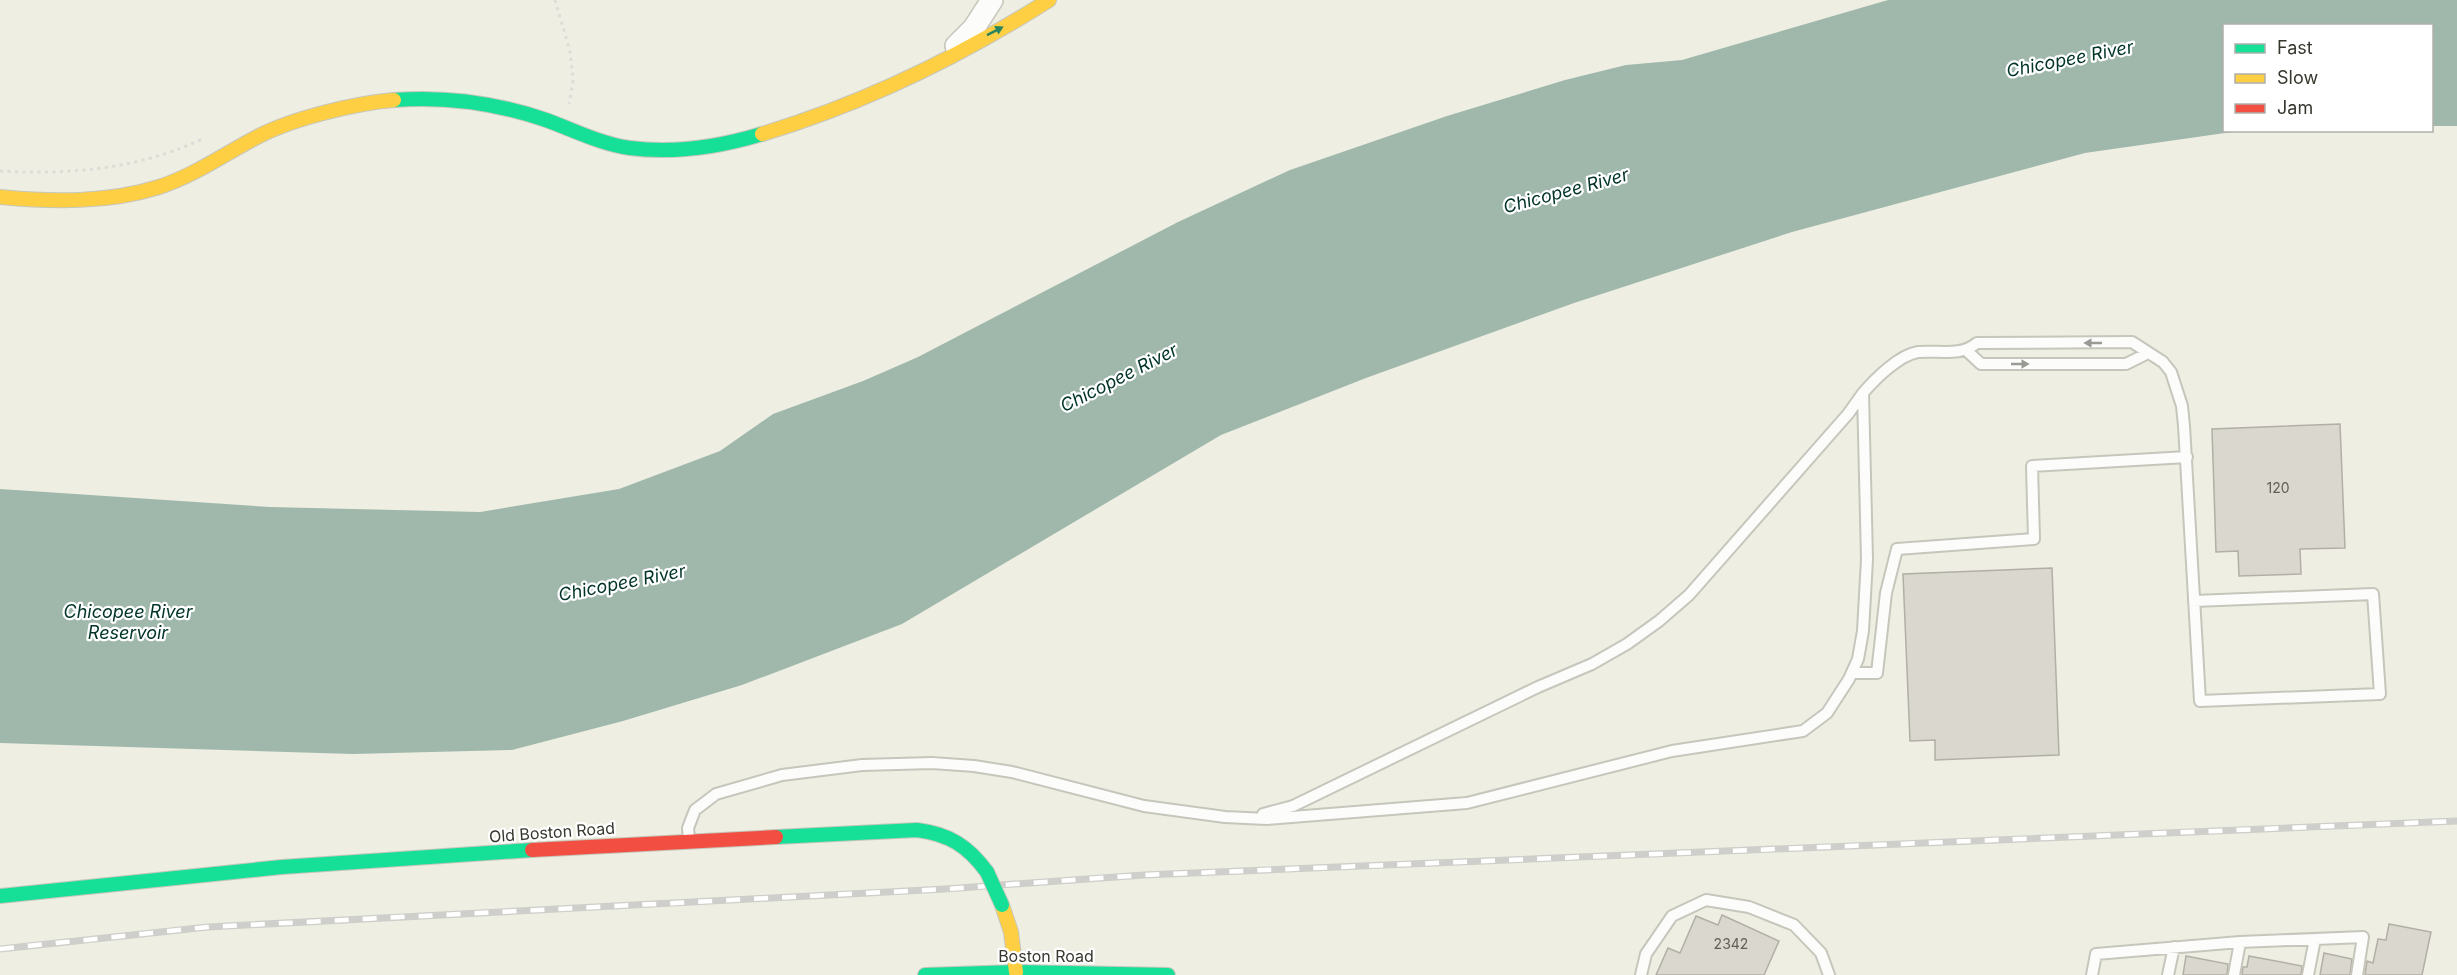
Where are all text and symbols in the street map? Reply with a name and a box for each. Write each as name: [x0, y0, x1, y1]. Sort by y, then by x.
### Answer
legend: [2223, 24, 2433, 132]
one-way arrow: [986, 26, 1003, 36]
water label: Chicopee River: [2005, 36, 2136, 81]
text: Fast: [2277, 37, 2313, 58]
text: Slow: [2277, 67, 2318, 88]
text: Jam: [2277, 97, 2313, 118]
water label: Chicopee River: [1501, 163, 1632, 217]
water label: Chicopee River: [1057, 338, 1182, 416]
one-way arrow: [2084, 338, 2103, 348]
one-way arrow: [2011, 359, 2030, 369]
house number: 120: [2266, 479, 2290, 496]
water label: Chicopee River: [557, 560, 688, 605]
water label: Chicopee River Reservoir: [64, 601, 194, 643]
street label: Old Boston Road: [488, 818, 616, 846]
house number: 2342: [1714, 935, 1748, 952]
street label: Boston Road: [998, 946, 1094, 966]

